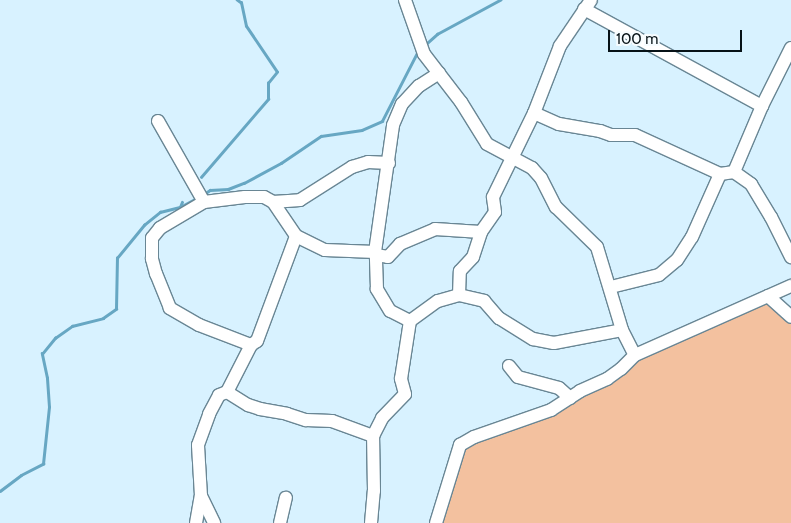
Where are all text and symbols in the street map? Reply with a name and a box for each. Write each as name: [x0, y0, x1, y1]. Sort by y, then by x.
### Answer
scale bar: [611, 20, 745, 52]
text: 100 m: [616, 30, 658, 48]

